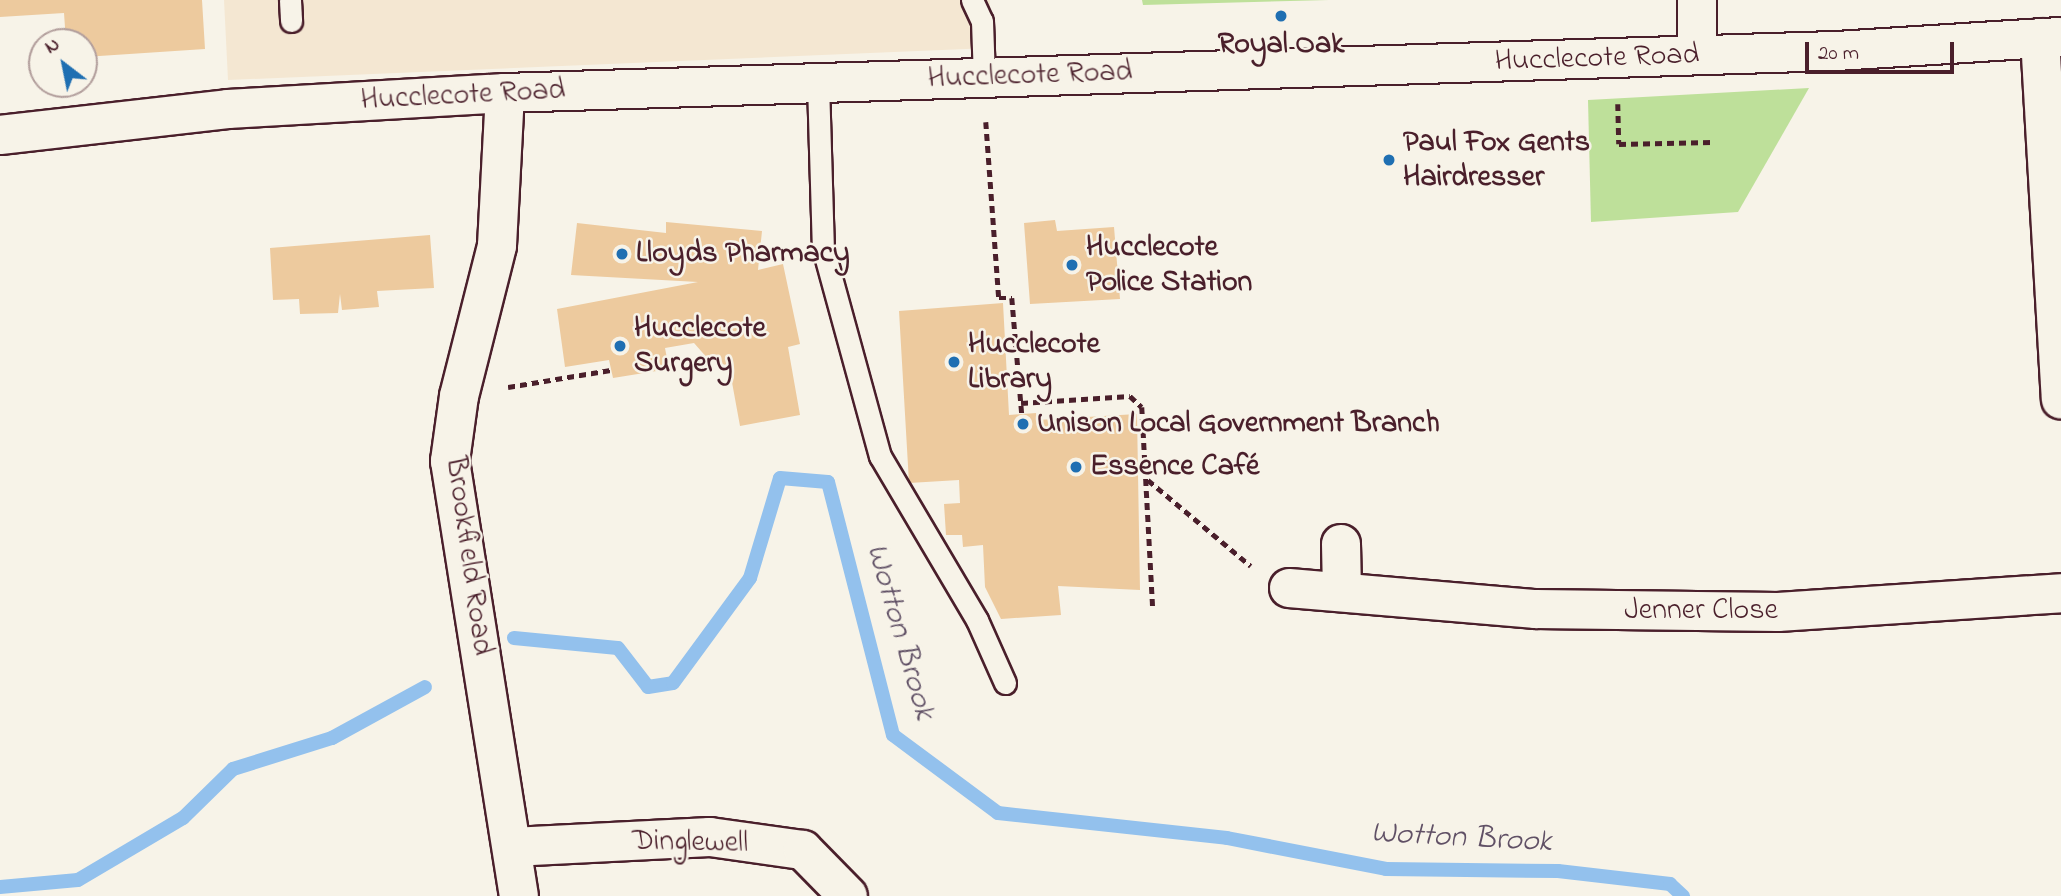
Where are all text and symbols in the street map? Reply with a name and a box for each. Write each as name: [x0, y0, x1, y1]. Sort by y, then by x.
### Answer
marker: Royal Oak: [1273, 8, 1289, 24]
place label: Royal Oak: [1218, 27, 1344, 63]
north arrow: [28, 28, 98, 98]
scale bar: [1809, 28, 1958, 72]
text: N: [40, 32, 65, 61]
street label: Hucclecote Road: [1494, 37, 1700, 81]
text: 20 m: [1818, 39, 1859, 69]
street label: Hucclecote Road: [927, 54, 1133, 98]
street label: Hucclecote Road: [360, 73, 566, 119]
place label: Paul Fox Gents Hairdresser: [1403, 125, 1590, 196]
marker: Paul Fox Gents Hairdresser: [1381, 152, 1397, 168]
place label: Hucclecote Police Station: [1086, 230, 1252, 300]
place label: Lloyds Pharmacy: [636, 236, 850, 272]
marker: Lloyds Pharmacy: [614, 246, 630, 262]
marker: Hucclecote Police Station: [1064, 257, 1080, 273]
place label: Hucclecote Surgery: [634, 311, 766, 382]
place label: Hucclecote Library: [968, 327, 1100, 398]
marker: Hucclecote Surgery: [612, 338, 628, 354]
marker: Hucclecote Library: [946, 354, 962, 370]
place label: Unison Local Government Branch: [1037, 406, 1440, 442]
marker: Unison Local Government Branch: [1015, 416, 1031, 432]
place label: Essence Café: [1090, 449, 1259, 485]
street label: Brookfield Road: [436, 454, 500, 658]
marker: Essence Café: [1068, 459, 1084, 475]
water label: Wotton Brook: [856, 540, 942, 724]
street label: Jenner Close: [1624, 593, 1778, 629]
water label: Wotton Brook: [1370, 815, 1552, 863]
street label: Dinglewell: [632, 824, 748, 862]

